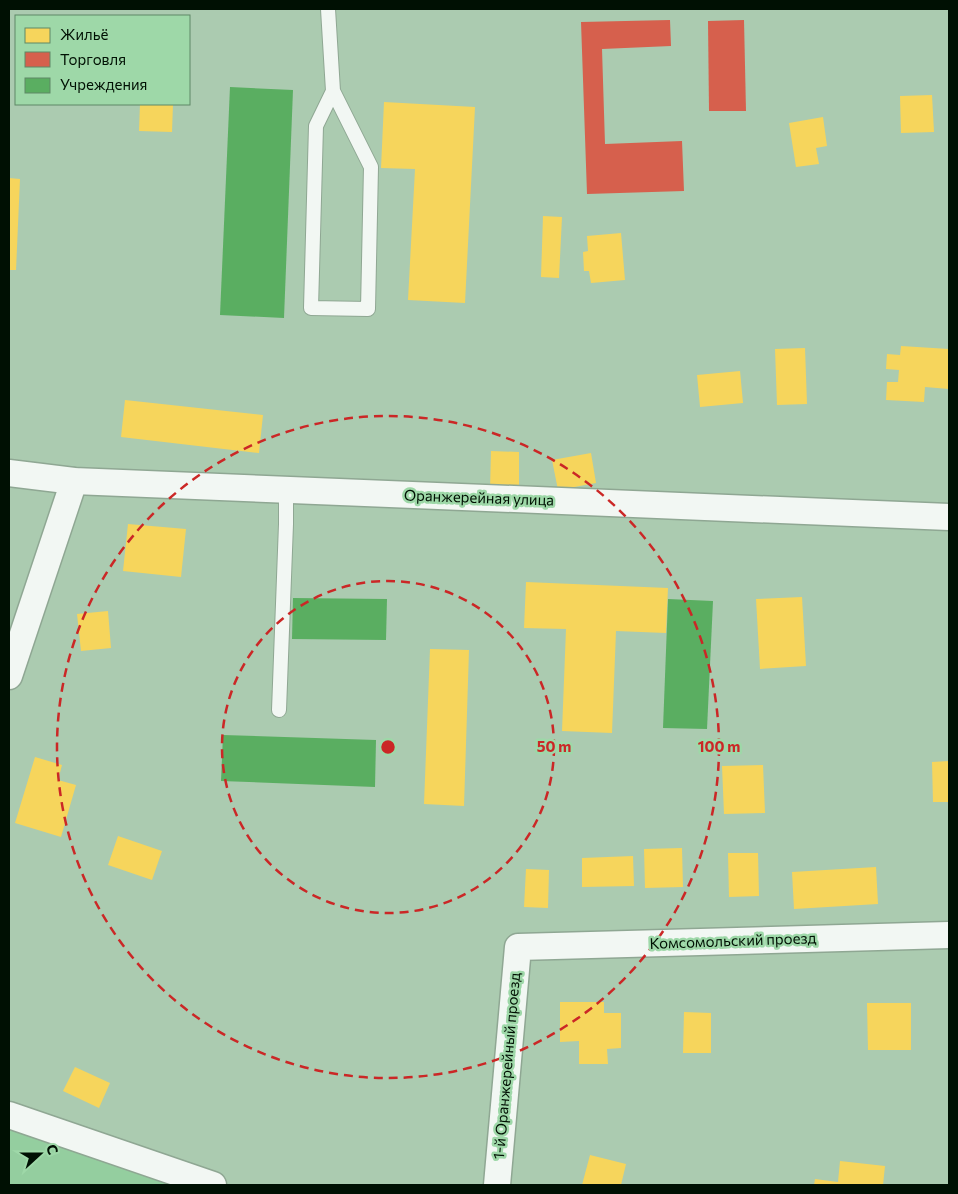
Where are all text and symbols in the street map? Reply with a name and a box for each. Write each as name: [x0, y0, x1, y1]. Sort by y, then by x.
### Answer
legend: [15, 15, 190, 105]
text: Жильё: [60, 25, 108, 43]
text: Торговля: [60, 50, 126, 68]
text: Учреждения: [60, 75, 147, 93]
street label: Оранжерейная улица: [404, 485, 554, 509]
text: 50 m: [537, 737, 571, 755]
text: 100 m: [698, 737, 740, 755]
centre of rings: [379, 738, 397, 756]
street label: Комсомольский проезд: [649, 928, 817, 952]
street label: 1-й Оранжерейный проезд: [489, 972, 523, 1160]
north arrow: [15, 1129, 65, 1179]
text: С: [43, 1142, 62, 1157]

